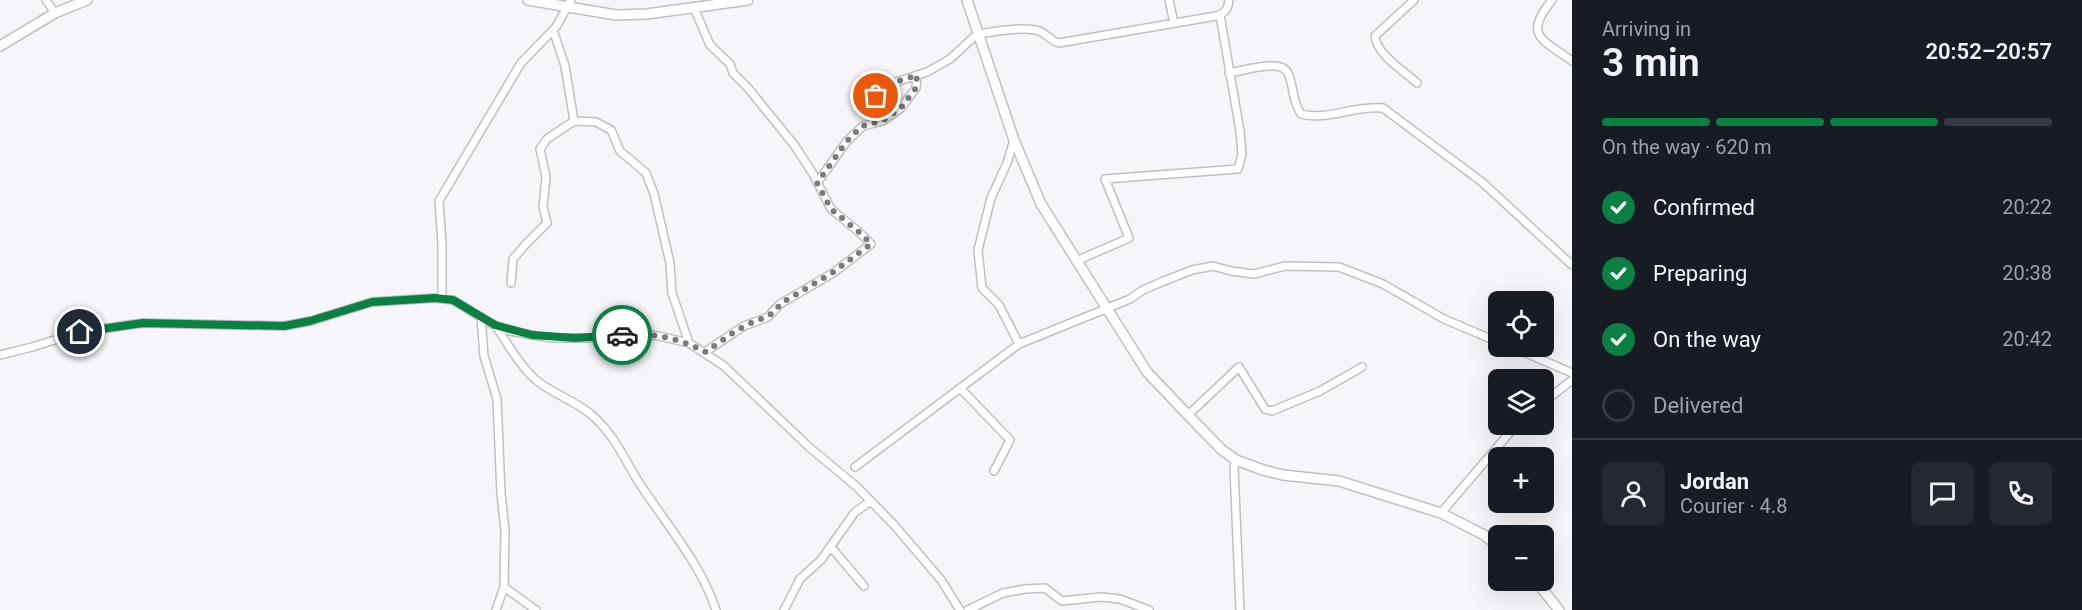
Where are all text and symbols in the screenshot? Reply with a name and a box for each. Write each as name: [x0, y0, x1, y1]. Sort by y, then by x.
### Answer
text: Arriving in: [1602, 17, 1691, 41]
text: 20:52–20:57: [1925, 39, 2052, 64]
text: 3 min: [1602, 40, 1700, 86]
pin: [850, 70, 901, 121]
icon: bag: [859, 79, 892, 112]
text: On the way · 620 m: [1602, 135, 1771, 159]
icon: check: [1602, 191, 1635, 224]
text: Confirmed: [1653, 195, 1755, 220]
text: 20:22: [2002, 195, 2052, 219]
icon: check: [1602, 257, 1635, 290]
text: Preparing: [1653, 261, 1747, 286]
text: 20:38: [2002, 261, 2052, 285]
map controls: [1488, 291, 1554, 591]
button: locate: [1488, 291, 1554, 357]
courier: [592, 305, 652, 365]
pin: [54, 306, 105, 357]
icon: home: [63, 315, 96, 348]
icon: car: [606, 319, 639, 352]
icon: check: [1602, 323, 1635, 356]
text: On the way: [1653, 327, 1761, 352]
text: 20:42: [2002, 327, 2052, 351]
button: layers: [1488, 369, 1554, 435]
text: Delivered: [1653, 393, 1743, 418]
button: +: [1488, 447, 1554, 513]
button: person: [1602, 462, 1665, 525]
button: chat: [1911, 462, 1974, 525]
button: phone: [1989, 462, 2052, 525]
text: Jordan: [1680, 469, 1749, 494]
text: Courier · 4.8: [1680, 494, 1787, 518]
button: −: [1488, 525, 1554, 591]

